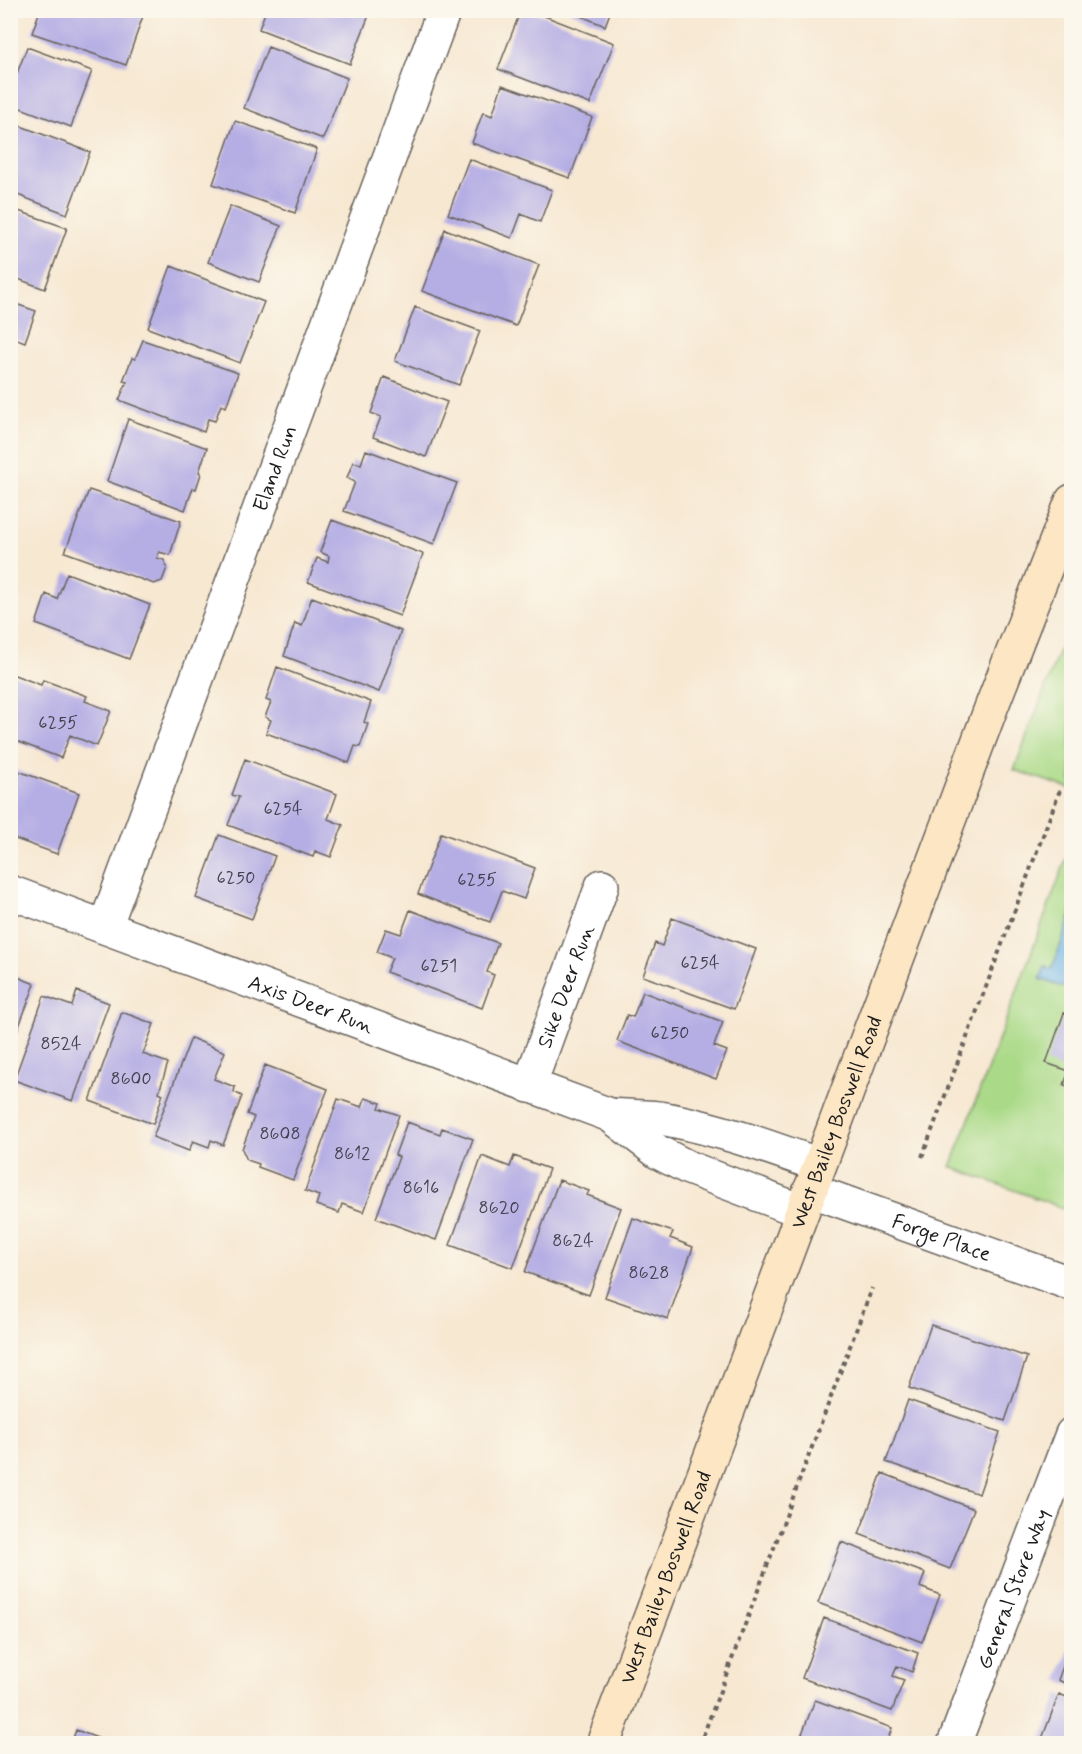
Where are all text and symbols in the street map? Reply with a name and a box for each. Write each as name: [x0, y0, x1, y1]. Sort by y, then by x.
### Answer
street label: Eland Run: [247, 422, 304, 516]
house number: 6255: [38, 711, 78, 735]
house number: 6254: [263, 797, 303, 821]
house number: 6250: [217, 866, 255, 890]
house number: 6255: [457, 868, 497, 892]
street label: Sike Deer Run: [531, 921, 602, 1052]
house number: 6254: [680, 951, 720, 975]
house number: 6251: [421, 954, 457, 978]
street label: Axis Deer Run: [244, 969, 378, 1041]
street label: West Bailey Boswell Road: [784, 1012, 889, 1233]
house number: 6250: [651, 1021, 689, 1045]
house number: 8524: [41, 1032, 81, 1056]
house number: 8600: [111, 1067, 152, 1091]
house number: 8608: [259, 1122, 301, 1146]
house number: 8612: [334, 1142, 370, 1166]
house number: 8616: [403, 1176, 439, 1200]
house number: 8620: [479, 1196, 519, 1220]
street label: Forge Place: [888, 1208, 995, 1269]
house number: 8624: [552, 1229, 594, 1253]
house number: 8628: [629, 1261, 670, 1285]
street label: West Bailey Boswell Road: [614, 1467, 719, 1688]
street label: General Store Way: [971, 1505, 1057, 1673]

